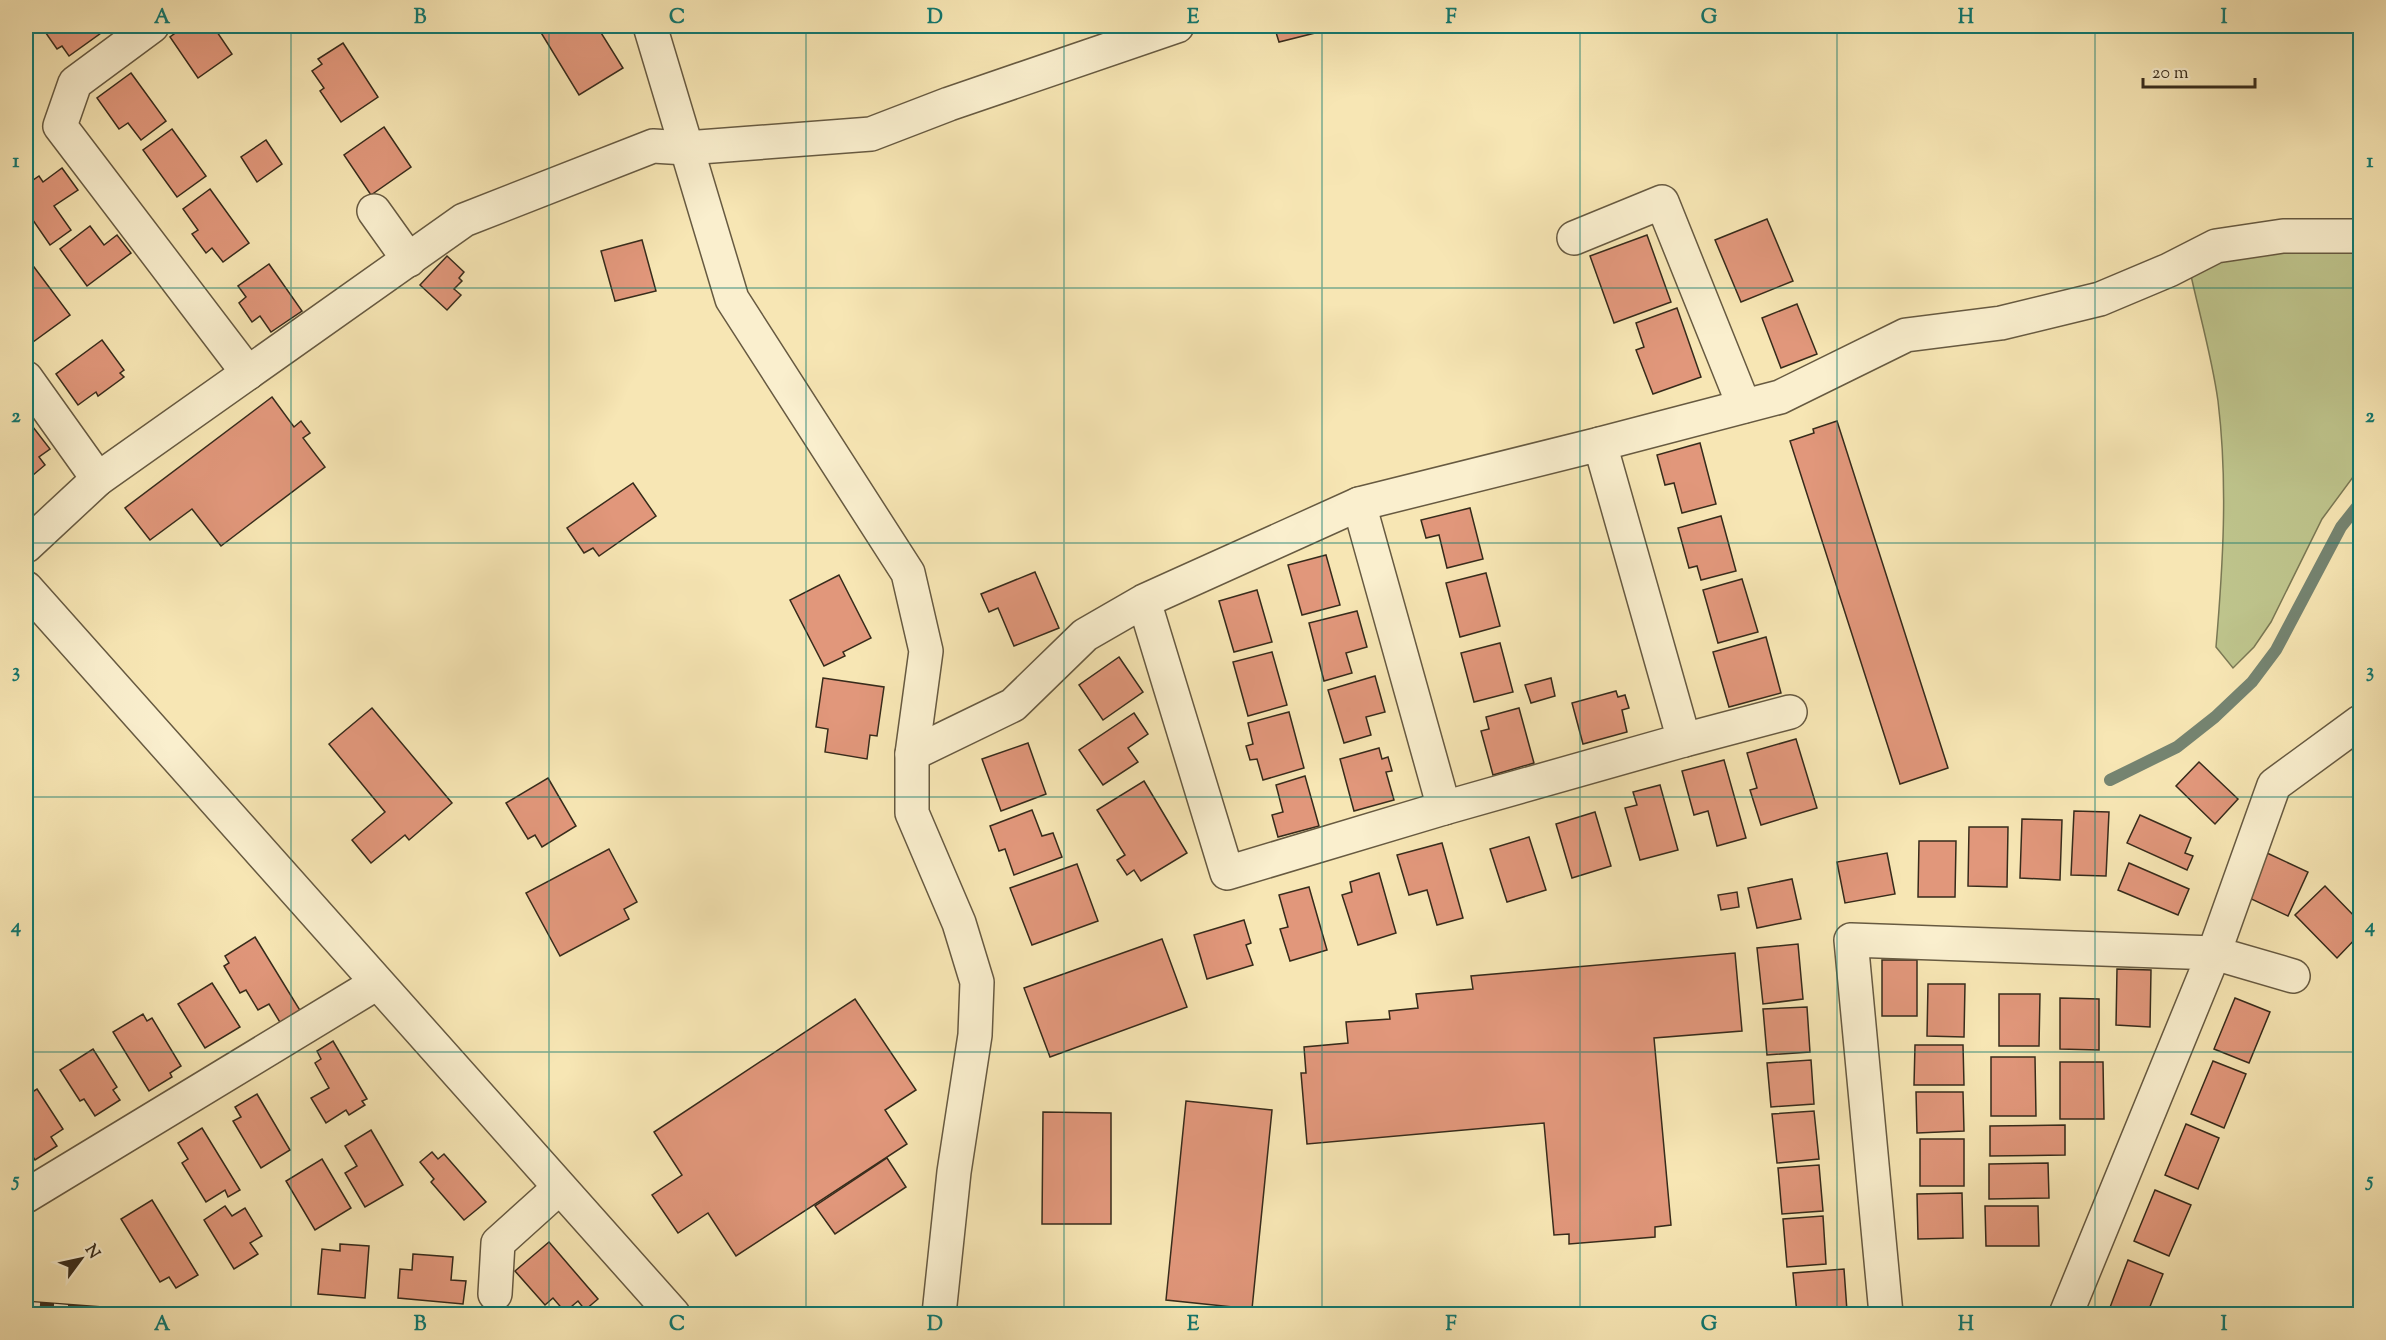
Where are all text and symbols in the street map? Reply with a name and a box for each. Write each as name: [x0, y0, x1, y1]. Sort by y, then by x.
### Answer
text: A: [154, 4, 171, 33]
text: B: [414, 4, 427, 33]
text: C: [669, 4, 685, 33]
text: D: [927, 4, 943, 33]
text: E: [1187, 4, 1200, 33]
text: F: [1445, 4, 1457, 33]
text: G: [1701, 4, 1718, 33]
text: H: [1958, 4, 1974, 33]
text: I: [2221, 4, 2228, 33]
scale bar: [2143, 51, 2256, 89]
text: 20 m: [2152, 61, 2189, 87]
text: 1: [13, 148, 20, 177]
text: 1: [2367, 148, 2374, 177]
text: 2: [11, 403, 21, 432]
text: 2: [2365, 403, 2375, 432]
text: 3: [12, 658, 20, 687]
text: 3: [2366, 658, 2374, 687]
text: 4: [10, 913, 21, 942]
text: 4: [2364, 913, 2375, 942]
text: 5: [11, 1167, 20, 1196]
text: 5: [2365, 1167, 2374, 1196]
north arrow: [51, 1229, 111, 1289]
text: N: [78, 1241, 105, 1264]
text: A: [154, 1311, 171, 1340]
text: B: [414, 1311, 427, 1340]
text: C: [669, 1311, 685, 1340]
text: D: [927, 1311, 943, 1340]
text: E: [1187, 1311, 1200, 1340]
text: F: [1445, 1311, 1457, 1340]
text: G: [1701, 1311, 1718, 1340]
text: H: [1958, 1311, 1974, 1340]
text: I: [2221, 1311, 2228, 1340]

